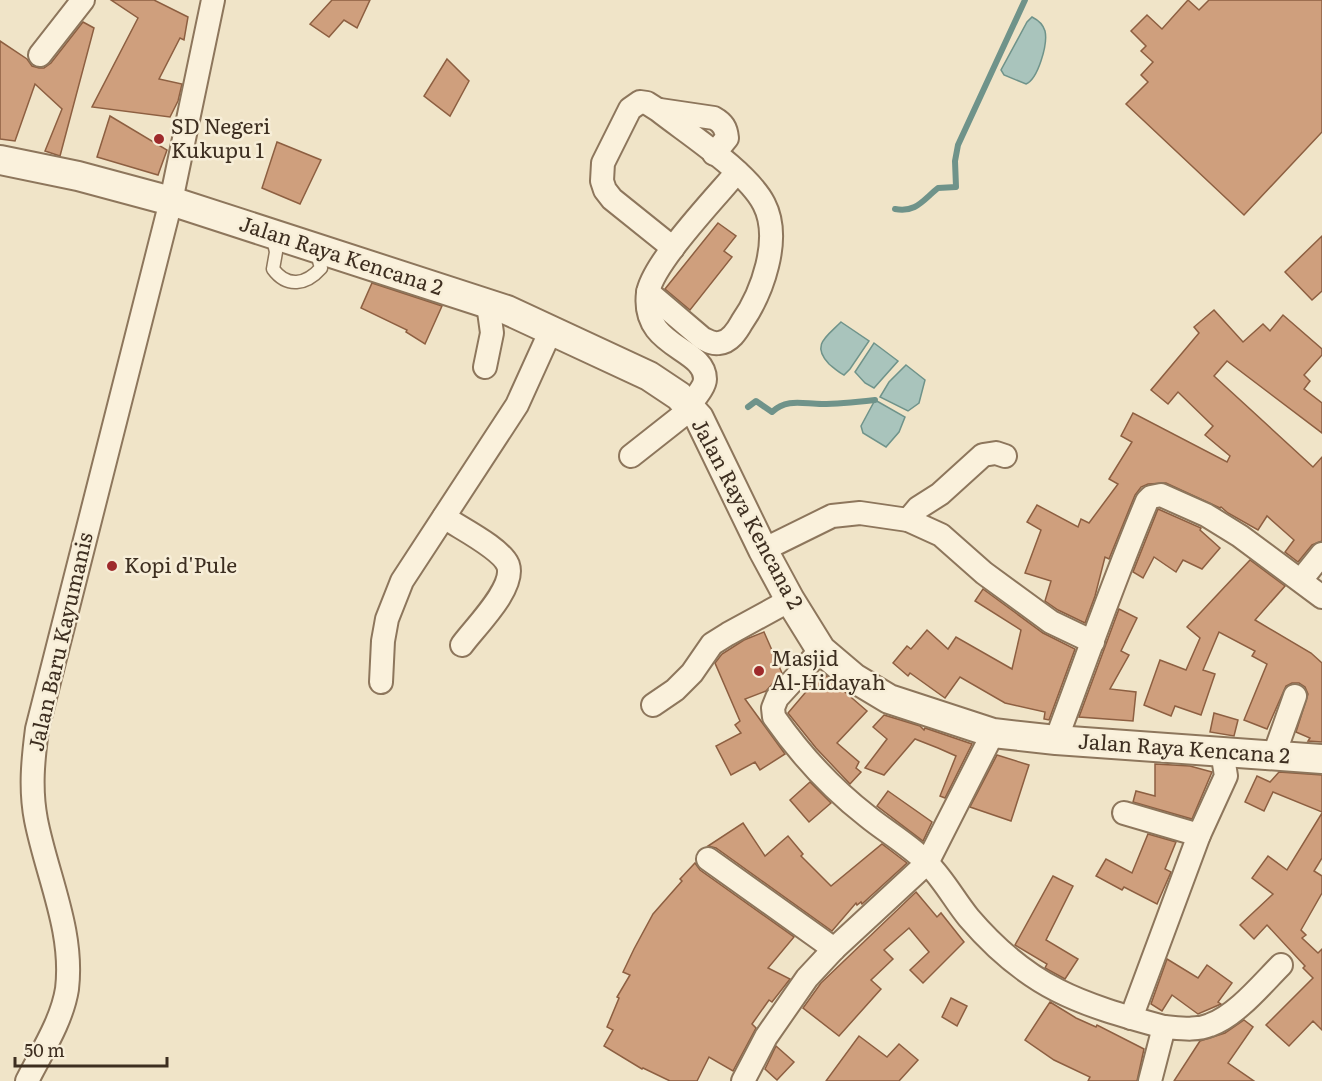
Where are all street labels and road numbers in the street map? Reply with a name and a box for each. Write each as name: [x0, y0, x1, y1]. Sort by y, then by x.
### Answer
street label: Jalan Raya Kencana 2: [236, 206, 448, 301]
street label: Jalan Raya Kencana 2: [686, 412, 813, 614]
street label: Jalan Baru Kayumanis: [18, 529, 99, 754]
street label: Jalan Raya Kencana 2: [1077, 724, 1291, 769]

